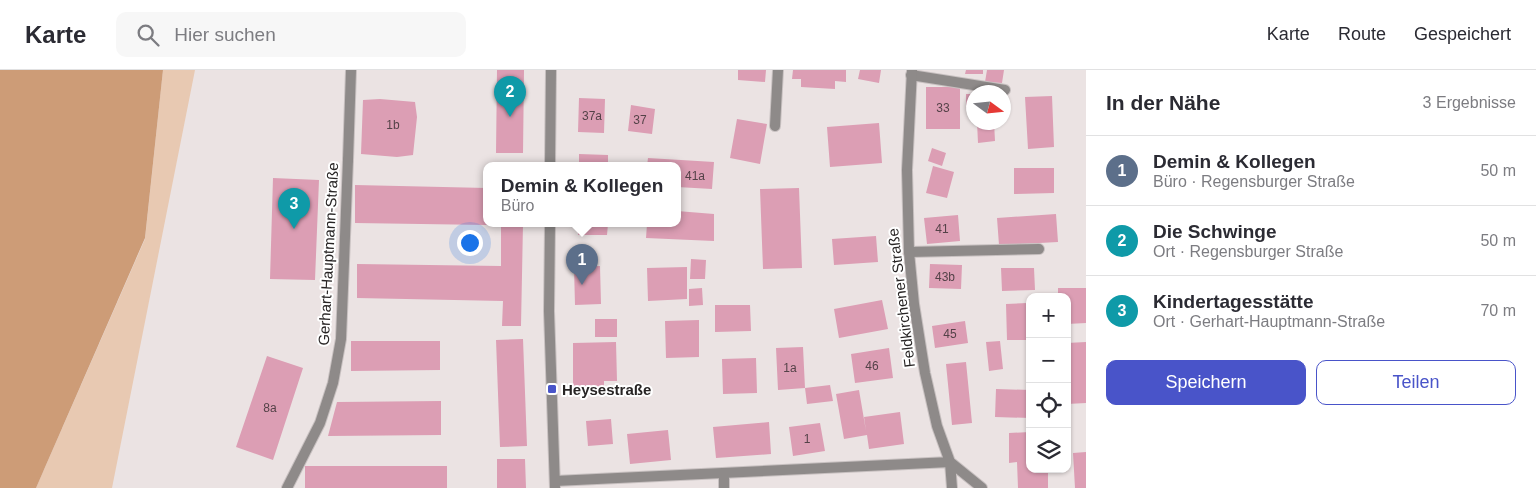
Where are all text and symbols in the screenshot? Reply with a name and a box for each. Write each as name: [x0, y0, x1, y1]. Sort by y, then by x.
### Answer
search box: [116, 12, 466, 57]
text: Karte: [25, 21, 86, 48]
icon: search: [134, 21, 162, 49]
text: Hier suchen: [174, 24, 276, 45]
text: Karte: [1267, 24, 1310, 44]
text: Route: [1338, 24, 1386, 44]
text: Gespeichert: [1414, 24, 1511, 44]
pin: 2: [494, 76, 526, 117]
north arrow: [966, 85, 1011, 130]
text: In der Nähe: [1106, 91, 1220, 114]
text: 3 Ergebnisse: [1423, 94, 1516, 111]
house number: 33: [936, 101, 950, 115]
house number: 37a: [582, 109, 602, 123]
house number: 37: [633, 113, 647, 127]
house number: 1b: [386, 118, 400, 132]
text: Demin & Kollegen: [1153, 151, 1316, 172]
street label: Gerhart-Hauptmann-Straße: [315, 162, 341, 346]
popup: [483, 162, 681, 227]
text: 1: [1118, 162, 1126, 179]
text: 50 m: [1480, 162, 1516, 179]
house number: 41a: [685, 169, 705, 183]
text: Büro · Regensburger Straße: [1153, 173, 1355, 190]
text: Demin & Kollegen: [501, 175, 663, 196]
pin: 3: [278, 188, 310, 229]
text: Büro: [501, 197, 535, 214]
text: Die Schwinge: [1153, 221, 1277, 242]
house number: 41: [935, 222, 949, 236]
street label: Feldkirchener Straße: [884, 227, 918, 369]
your location: [457, 230, 483, 256]
text: 2: [1118, 232, 1126, 249]
text: 50 m: [1480, 232, 1516, 249]
text: Ort · Regensburger Straße: [1153, 243, 1343, 260]
pin: 1: [566, 244, 598, 285]
house number: 43b: [935, 270, 955, 284]
text: Kindertagesstätte: [1153, 291, 1314, 312]
map controls: [1026, 293, 1071, 473]
button: +: [1026, 293, 1071, 338]
text: 3: [1118, 302, 1126, 319]
text: 70 m: [1480, 302, 1516, 319]
text: Ort · Gerhart-Hauptmann-Straße: [1153, 313, 1385, 330]
house number: 45: [943, 327, 957, 341]
button: −: [1026, 338, 1071, 383]
house number: 46: [865, 359, 879, 373]
button: Speichern: [1106, 360, 1306, 405]
button: Teilen: [1316, 360, 1516, 405]
house number: 1a: [783, 361, 797, 375]
place label: Heysestraße: [562, 381, 651, 398]
marker: Heysestraße: [546, 383, 558, 395]
button: locate: [1026, 383, 1071, 428]
house number: 8a: [263, 401, 277, 415]
button: layers: [1026, 428, 1071, 473]
house number: 1: [804, 432, 811, 446]

